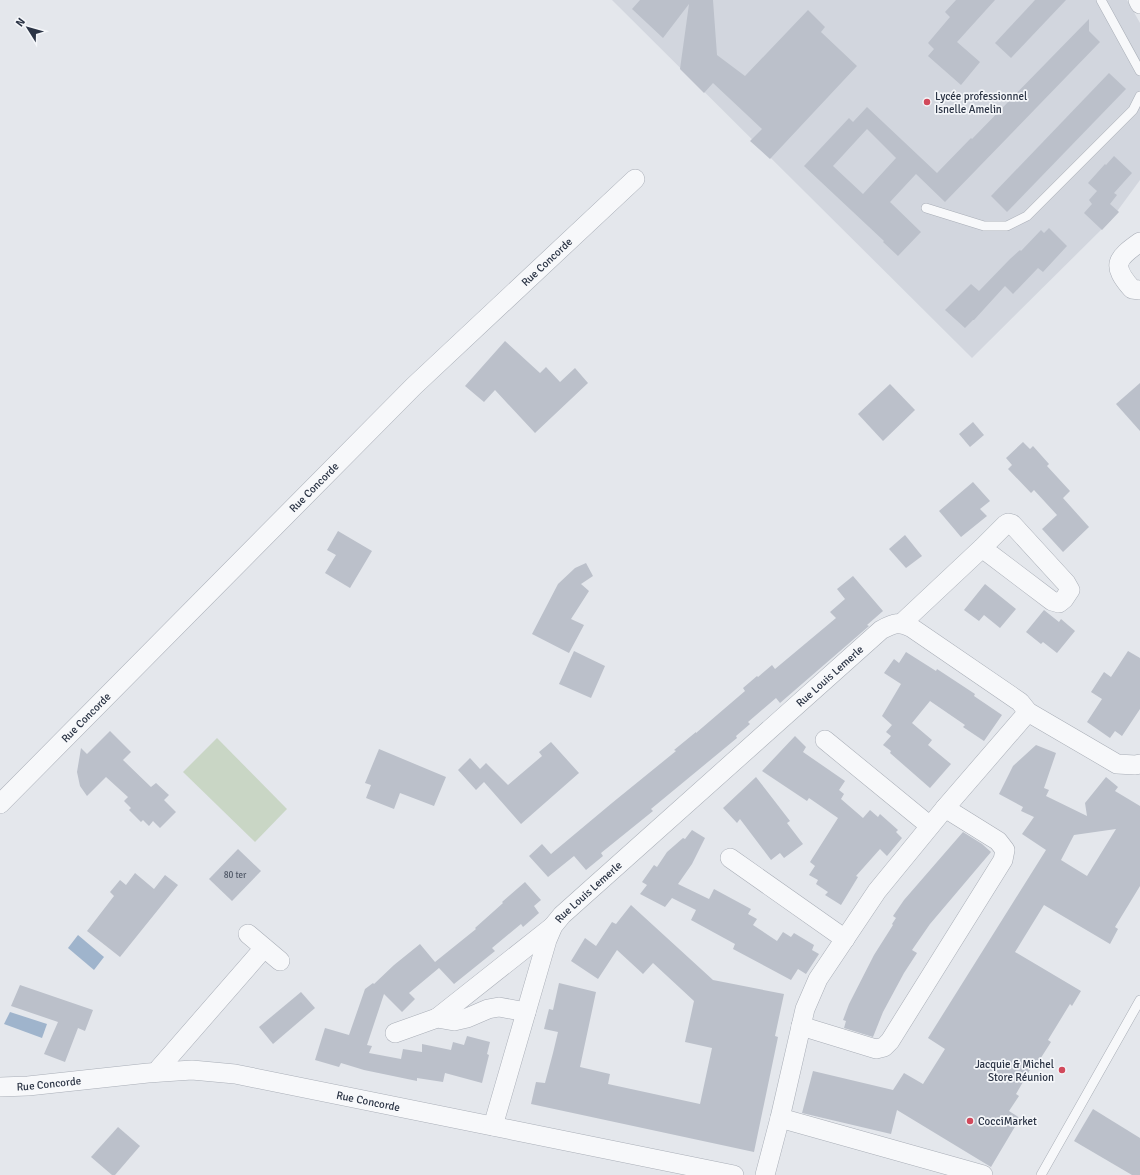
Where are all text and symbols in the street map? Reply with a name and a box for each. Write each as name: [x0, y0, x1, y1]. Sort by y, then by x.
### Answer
north arrow: [8, 8, 48, 48]
text: N: [13, 15, 28, 29]
place label: Lycée professionnel Isnelle Amelin: [935, 90, 1027, 116]
marker: Lycée professionnel Isnelle Amelin: [922, 97, 932, 107]
street label: Rue Concorde: [519, 235, 575, 289]
street label: Rue Concorde: [286, 460, 341, 515]
street label: Rue Louis Lemerle: [793, 642, 866, 709]
street label: Rue Concorde: [58, 690, 113, 745]
street label: Rue Louis Lemerle: [552, 858, 624, 925]
house number: 80 ter: [224, 870, 247, 881]
place label: Jacquie & Michel Store Réunion: [975, 1058, 1054, 1084]
marker: Jacquie & Michel Store Réunion: [1057, 1065, 1067, 1075]
street label: Rue Concorde: [16, 1074, 82, 1093]
street label: Rue Concorde: [335, 1088, 401, 1114]
place label: CocciMarket: [978, 1115, 1037, 1128]
marker: CocciMarket: [965, 1116, 975, 1126]

